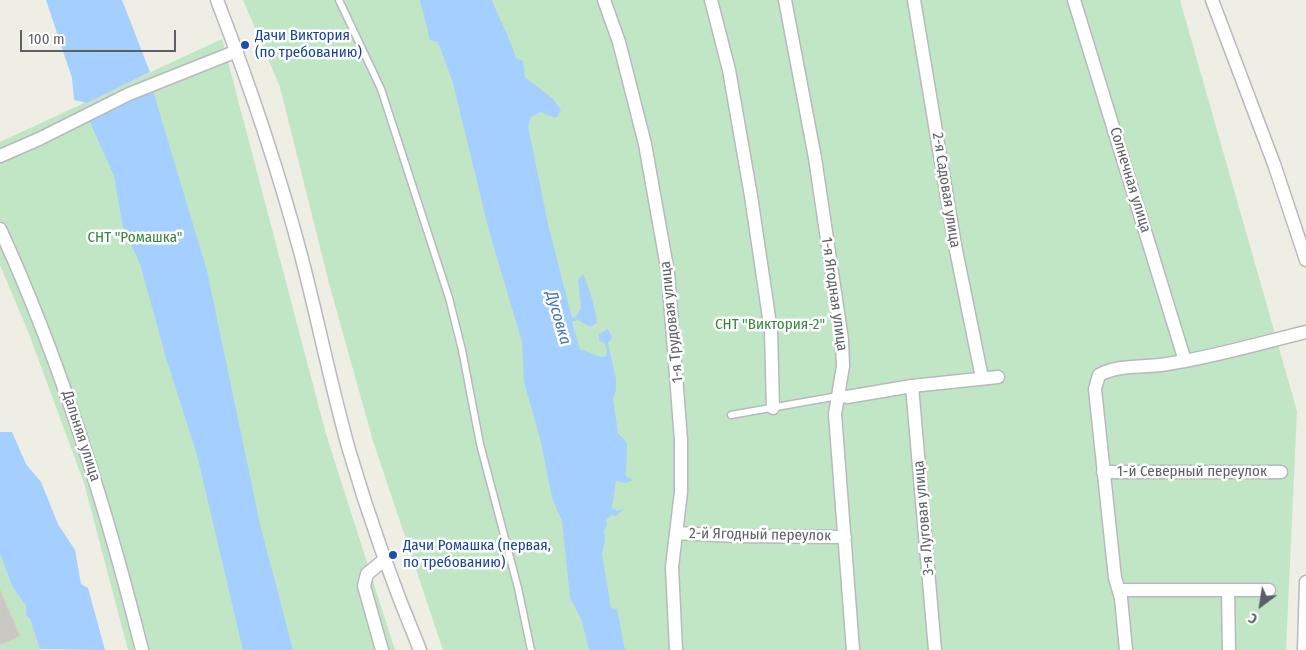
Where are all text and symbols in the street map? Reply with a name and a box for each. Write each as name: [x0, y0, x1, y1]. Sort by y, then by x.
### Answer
scale bar: [22, 20, 179, 52]
place label: Дачи Виктория (по требованию): [255, 27, 362, 62]
text: 100 m: [28, 30, 65, 48]
marker: Дачи Виктория (по требованию): [239, 39, 251, 51]
street label: Солнечная улица: [1105, 125, 1155, 235]
street label: 2-я Садовая улица: [928, 131, 964, 249]
park label: СНТ "Ромашка": [87, 229, 183, 247]
street label: 1-я Ягодная улица: [817, 236, 851, 352]
street label: 1-я Трудовая улица: [657, 260, 687, 384]
water label: Дусовка: [541, 289, 575, 347]
park label: СНТ "Виктория-2": [715, 316, 825, 334]
street label: Дальняя улица: [58, 388, 104, 484]
street label: 3-я Луговая улица: [910, 460, 938, 576]
street label: 1-й Северный переулок: [1117, 463, 1267, 481]
street label: 2-й Ягодный переулок: [689, 525, 831, 545]
place label: Дачи Ромашка (первая, по требованию): [403, 537, 551, 572]
marker: Дачи Ромашка (первая, по требованию): [387, 549, 399, 561]
north arrow: [1236, 580, 1286, 630]
text: С: [1245, 609, 1261, 627]

